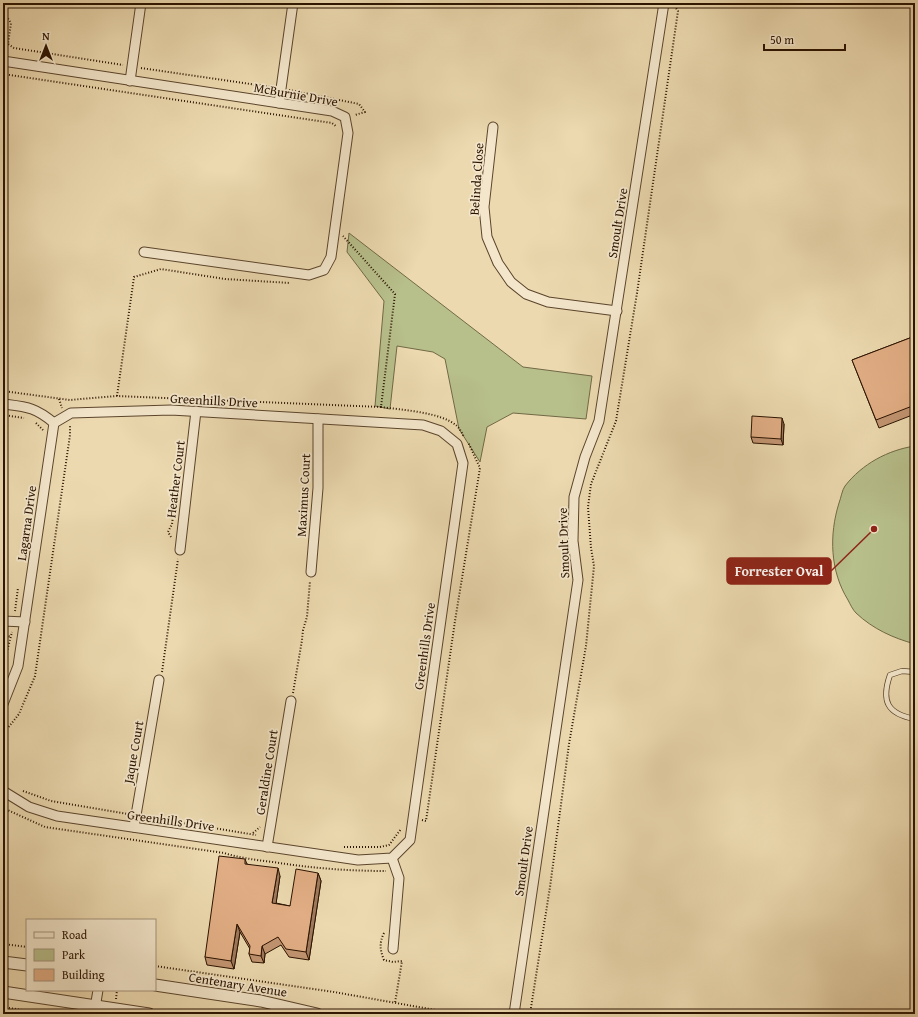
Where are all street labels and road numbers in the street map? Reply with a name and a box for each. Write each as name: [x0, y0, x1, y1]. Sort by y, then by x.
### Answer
street label: McBurnie Drive: [252, 78, 340, 111]
street label: Belinda Close: [464, 142, 489, 216]
street label: Smoult Drive: [603, 187, 632, 260]
street label: Greenhills Drive: [170, 389, 258, 412]
street label: Heather Court: [161, 439, 190, 519]
street label: Maximus Court: [292, 452, 315, 537]
street label: Lagarna Drive: [12, 484, 41, 562]
street label: Smoult Drive: [553, 507, 574, 579]
street label: Greenhills Drive: [409, 601, 440, 691]
street label: Jaque Court: [118, 719, 148, 787]
street label: Geraldine Court: [250, 728, 283, 816]
street label: Greenhills Drive: [126, 805, 216, 836]
street label: Smoult Drive: [509, 825, 538, 897]
street label: Centenary Avenue: [187, 967, 288, 1002]

